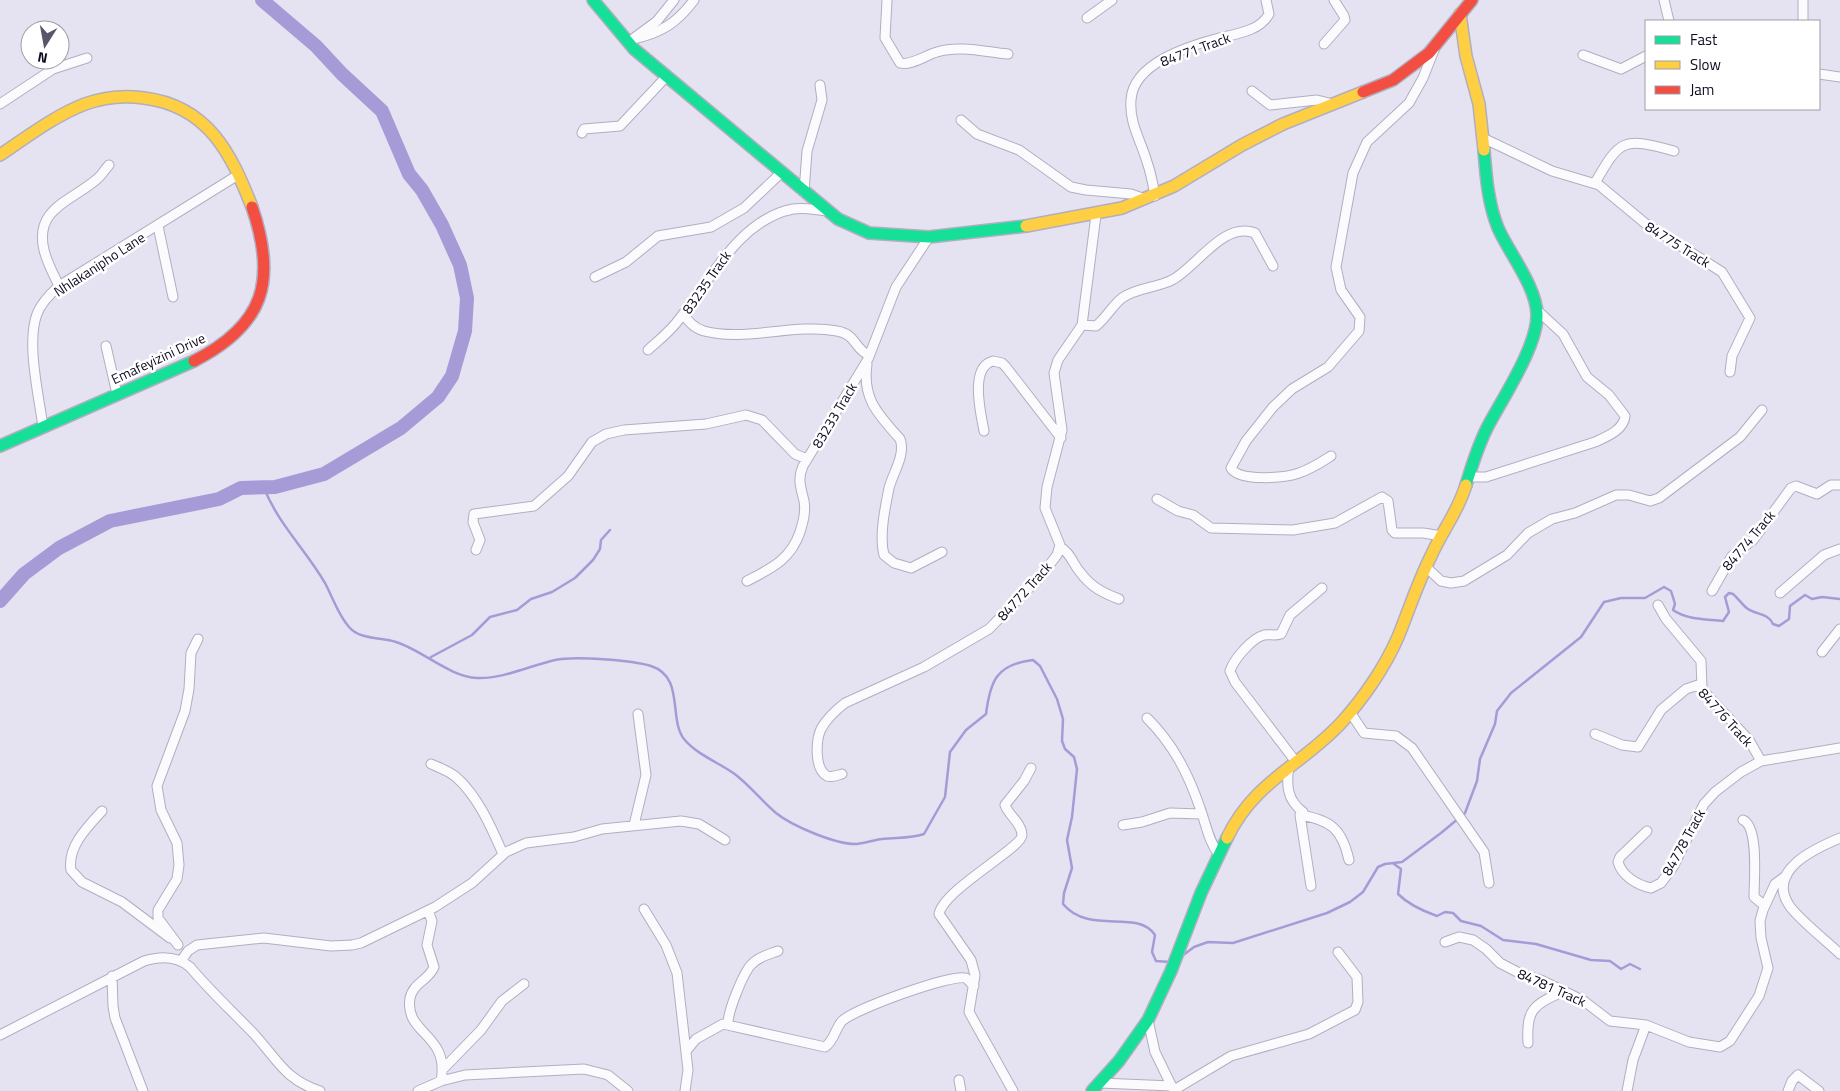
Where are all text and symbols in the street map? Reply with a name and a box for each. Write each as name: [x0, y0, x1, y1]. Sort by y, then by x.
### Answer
north arrow: [20, 20, 70, 70]
legend: [1645, 20, 1820, 110]
street label: 84771 Track: [1157, 27, 1233, 71]
text: Fast: [1690, 28, 1718, 51]
text: N: [36, 47, 49, 69]
text: Slow: [1690, 53, 1721, 76]
text: Jam: [1690, 78, 1714, 101]
street label: 84775 Track: [1641, 216, 1715, 272]
street label: Nhlakanipho Lane: [49, 227, 149, 301]
street label: 83235 Track: [676, 246, 736, 318]
street label: Emafeyizini Drive: [108, 327, 208, 389]
street label: 83233 Track: [806, 378, 862, 452]
street label: 84774 Track: [1716, 505, 1780, 575]
street label: 84772 Track: [992, 557, 1056, 625]
street label: 84776 Track: [1694, 683, 1758, 751]
street label: 84778 Track: [1656, 805, 1710, 879]
street label: 84781 Track: [1514, 963, 1590, 1012]

